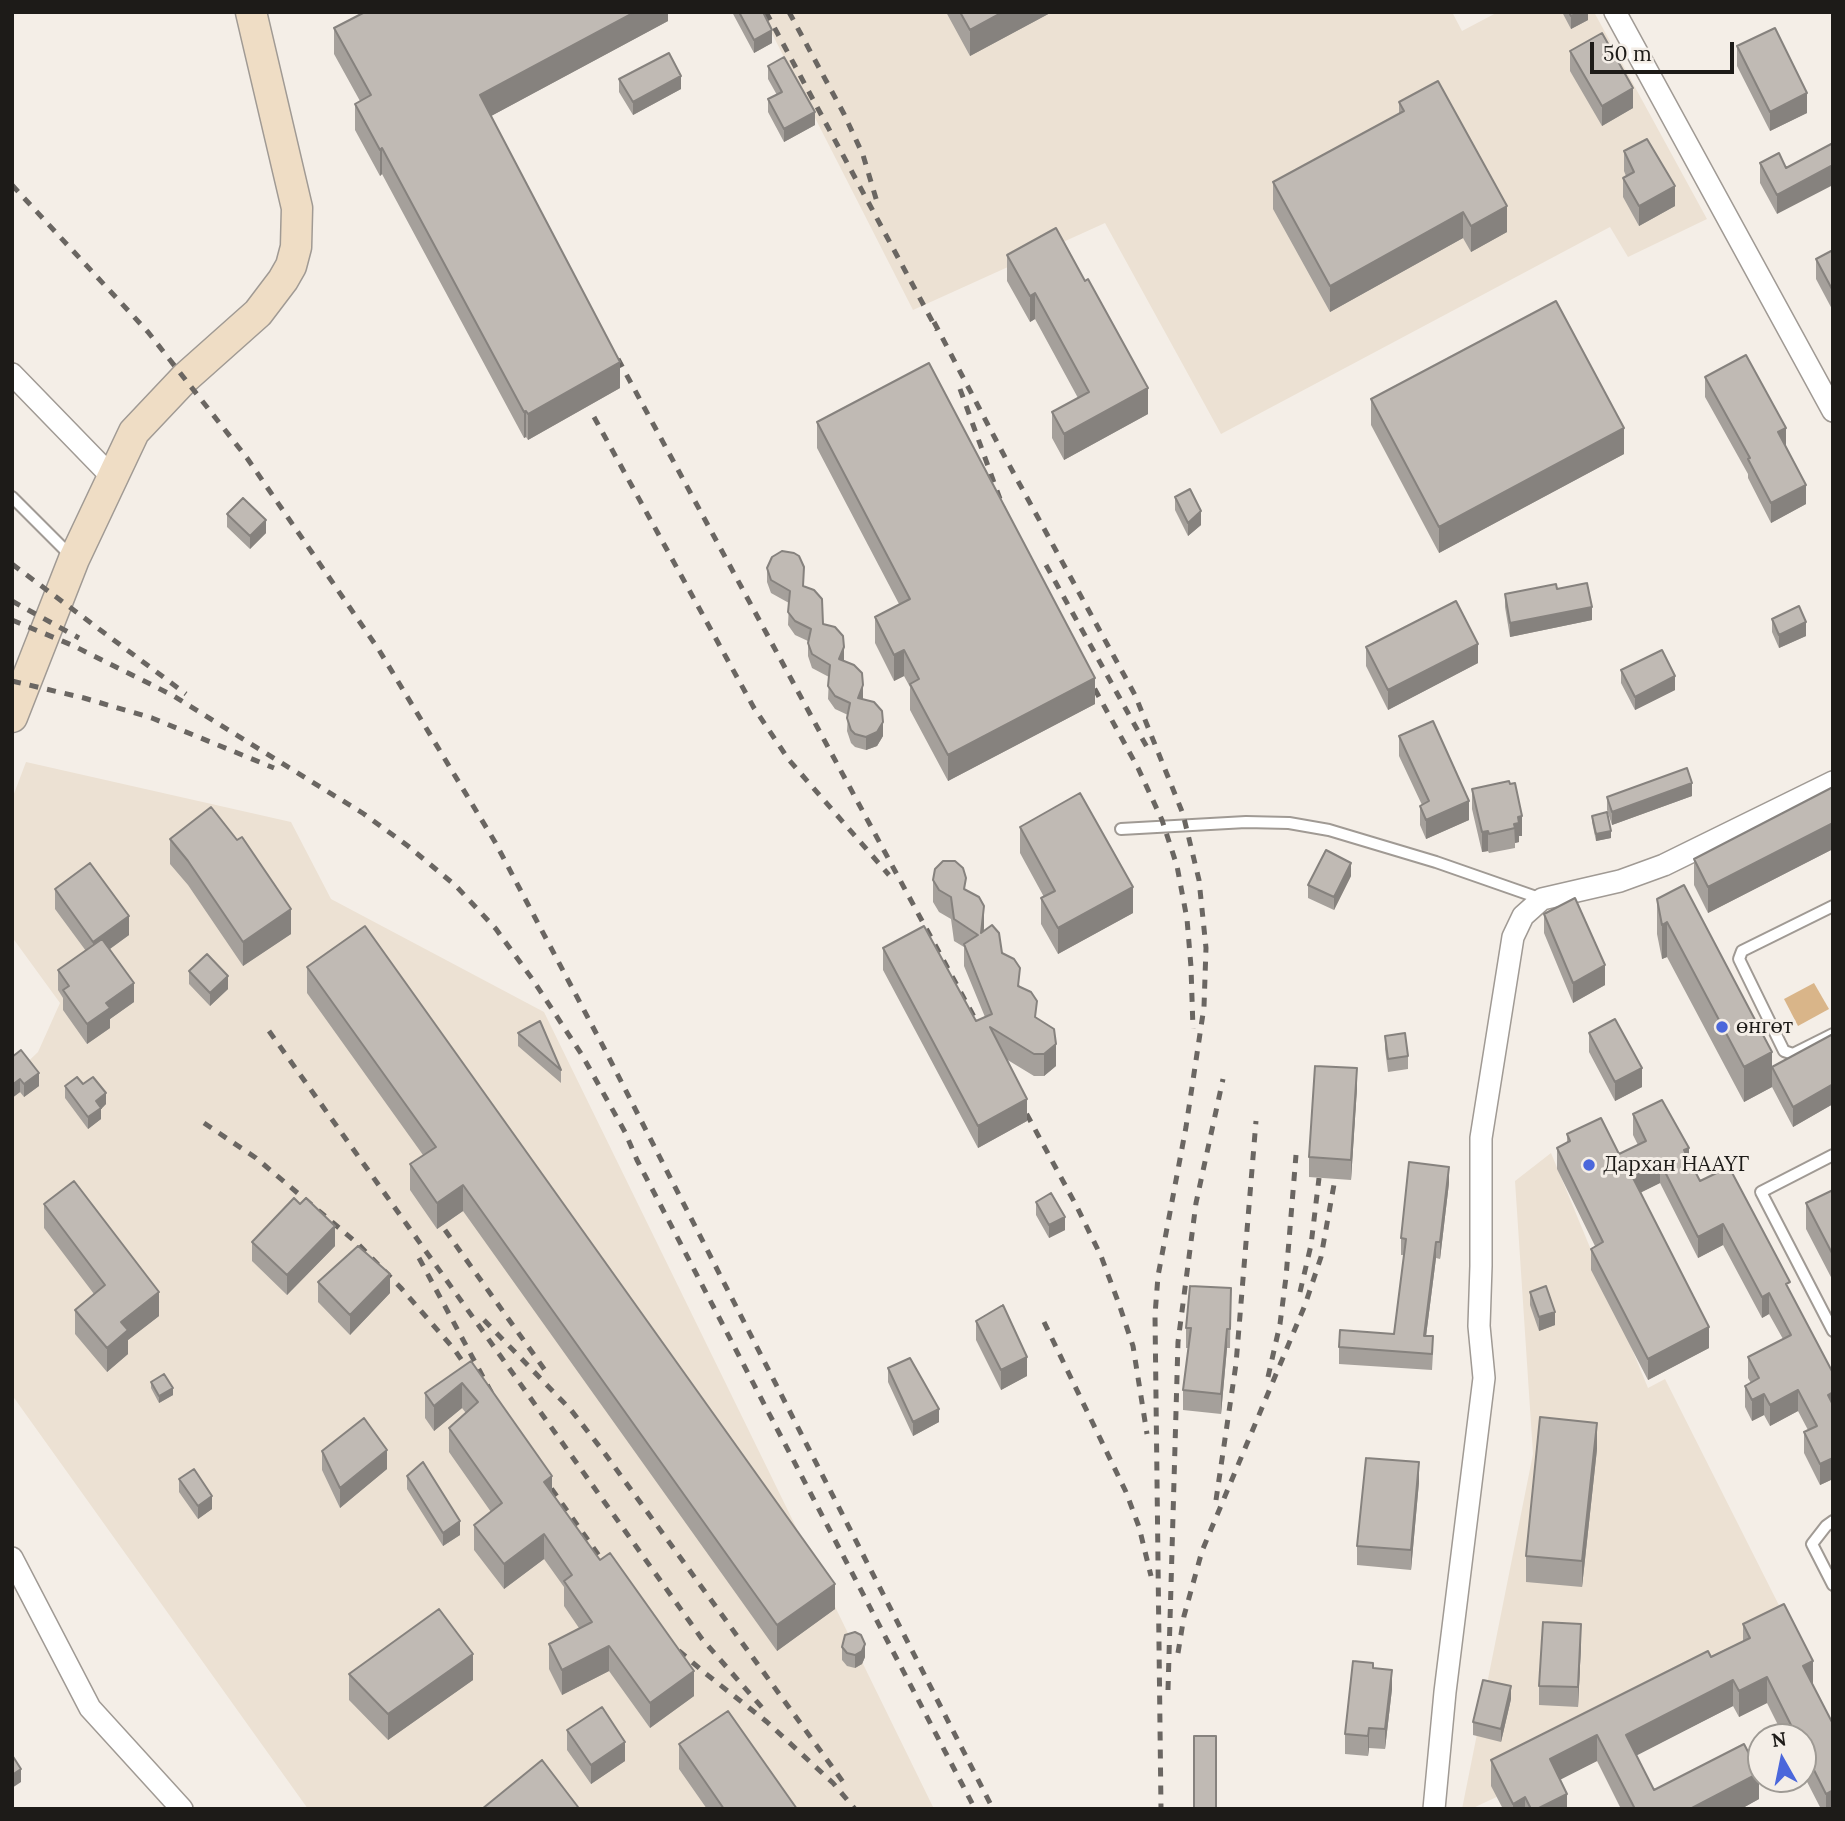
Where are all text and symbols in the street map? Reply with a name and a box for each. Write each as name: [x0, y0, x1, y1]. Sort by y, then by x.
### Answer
scale bar: [1593, 28, 1736, 72]
text: 50 m: [1603, 40, 1652, 67]
place label: өнгөт: [1736, 1014, 1793, 1040]
marker: өнгөт: [1714, 1019, 1730, 1035]
place label: Дархан НААҮГ: [1603, 1152, 1749, 1178]
marker: Дархан НААҮГ: [1581, 1157, 1597, 1173]
north arrow: [1747, 1723, 1817, 1793]
text: N: [1770, 1726, 1788, 1752]

